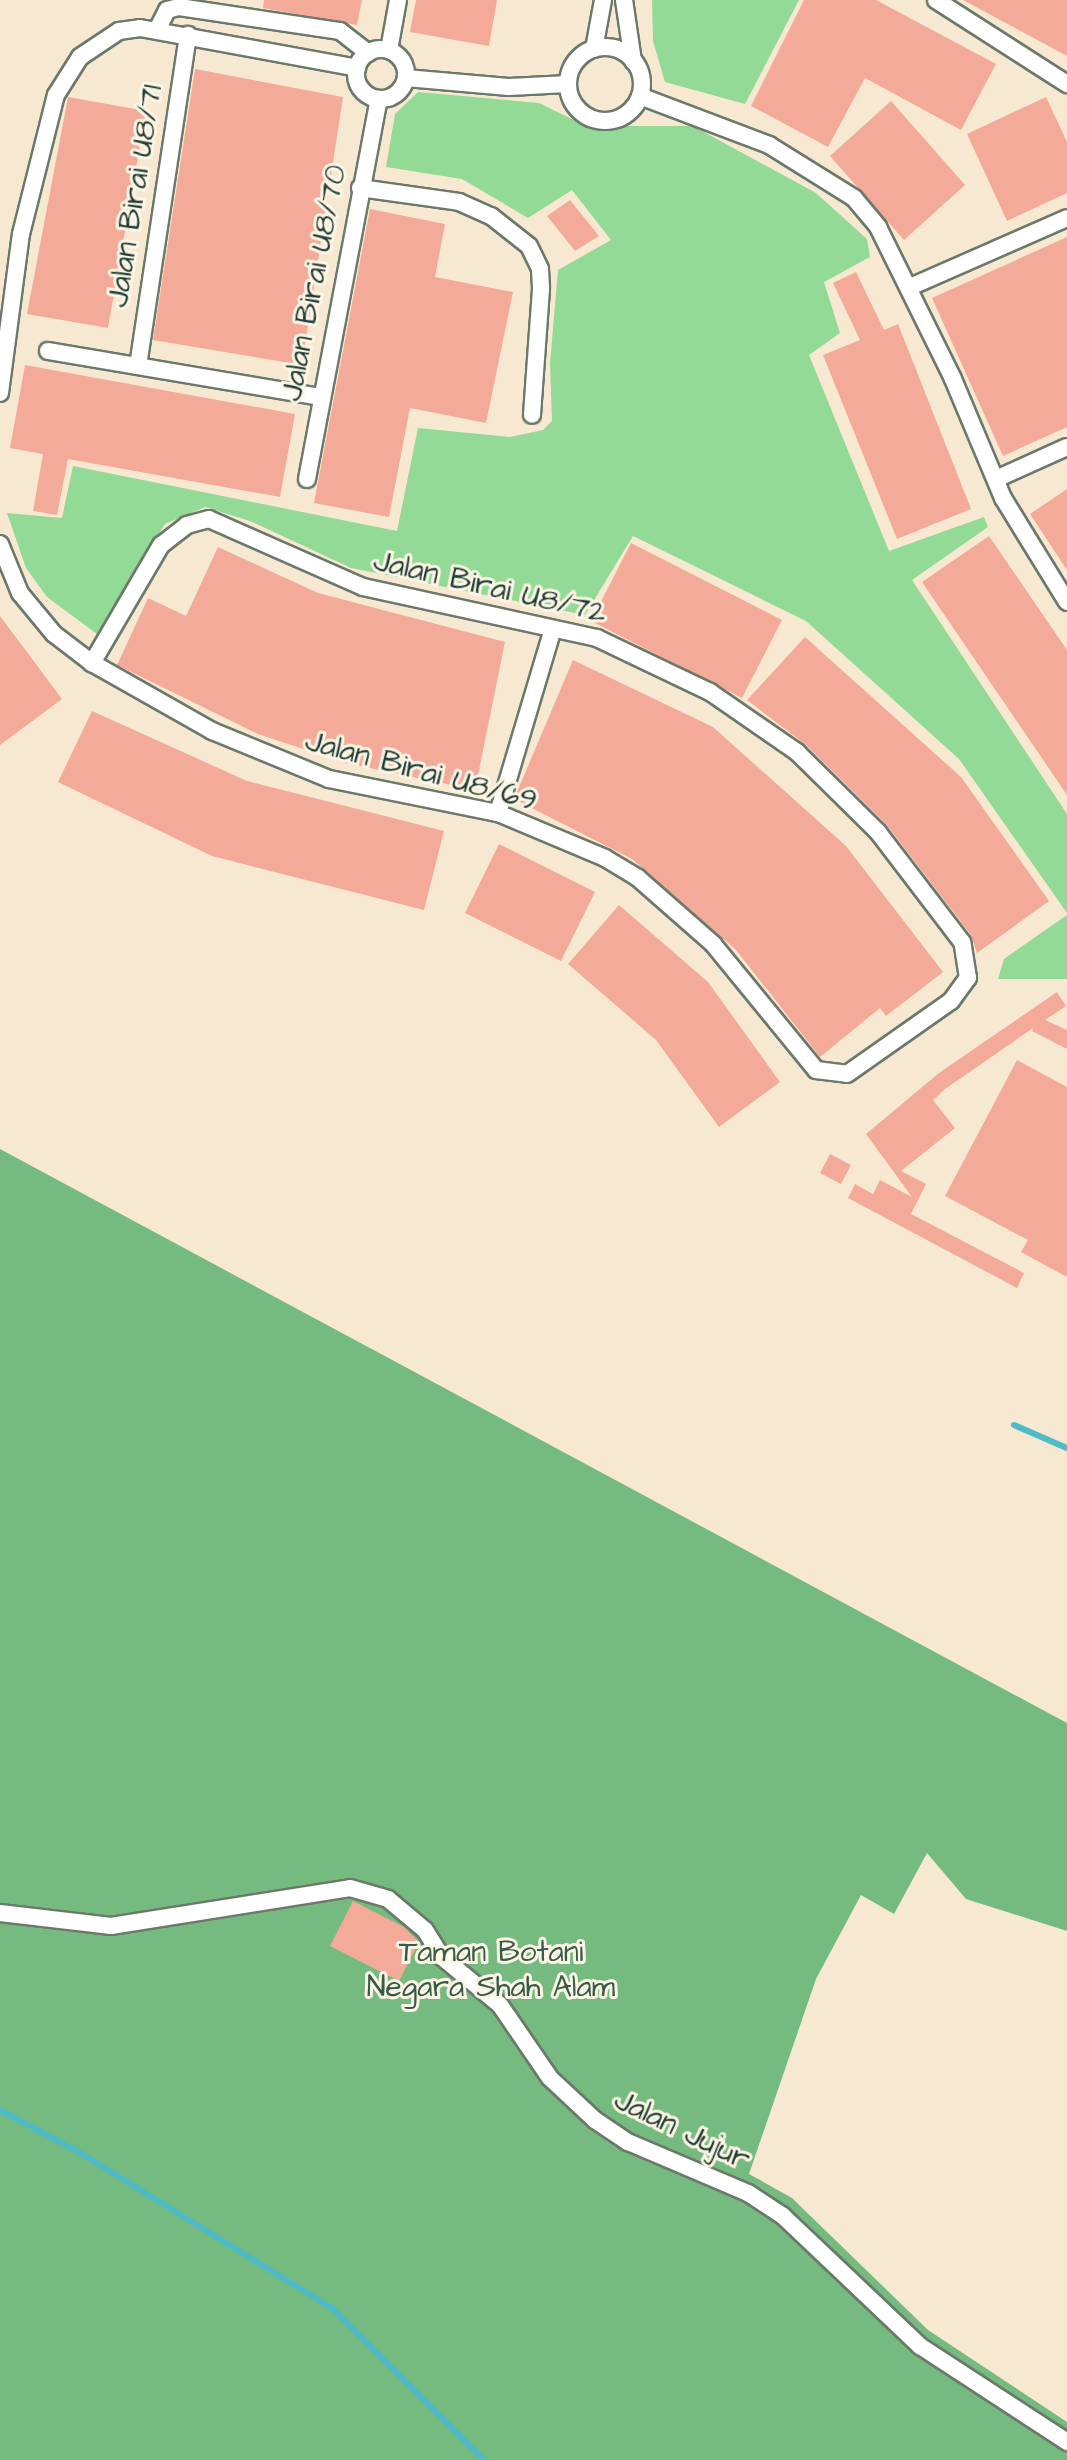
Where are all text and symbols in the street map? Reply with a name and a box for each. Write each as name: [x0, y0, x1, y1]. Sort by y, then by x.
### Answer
street label: Jalan Birai U8/71: [100, 82, 170, 310]
street label: Jalan Birai U8/70: [273, 162, 355, 404]
street label: Jalan Birai U8/72: [370, 543, 610, 631]
street label: Jalan Birai U8/69: [301, 723, 541, 819]
park label: Taman Botani Negara Shah Alam: [367, 1934, 615, 2004]
street label: Jalan Jujur: [608, 2082, 756, 2178]

